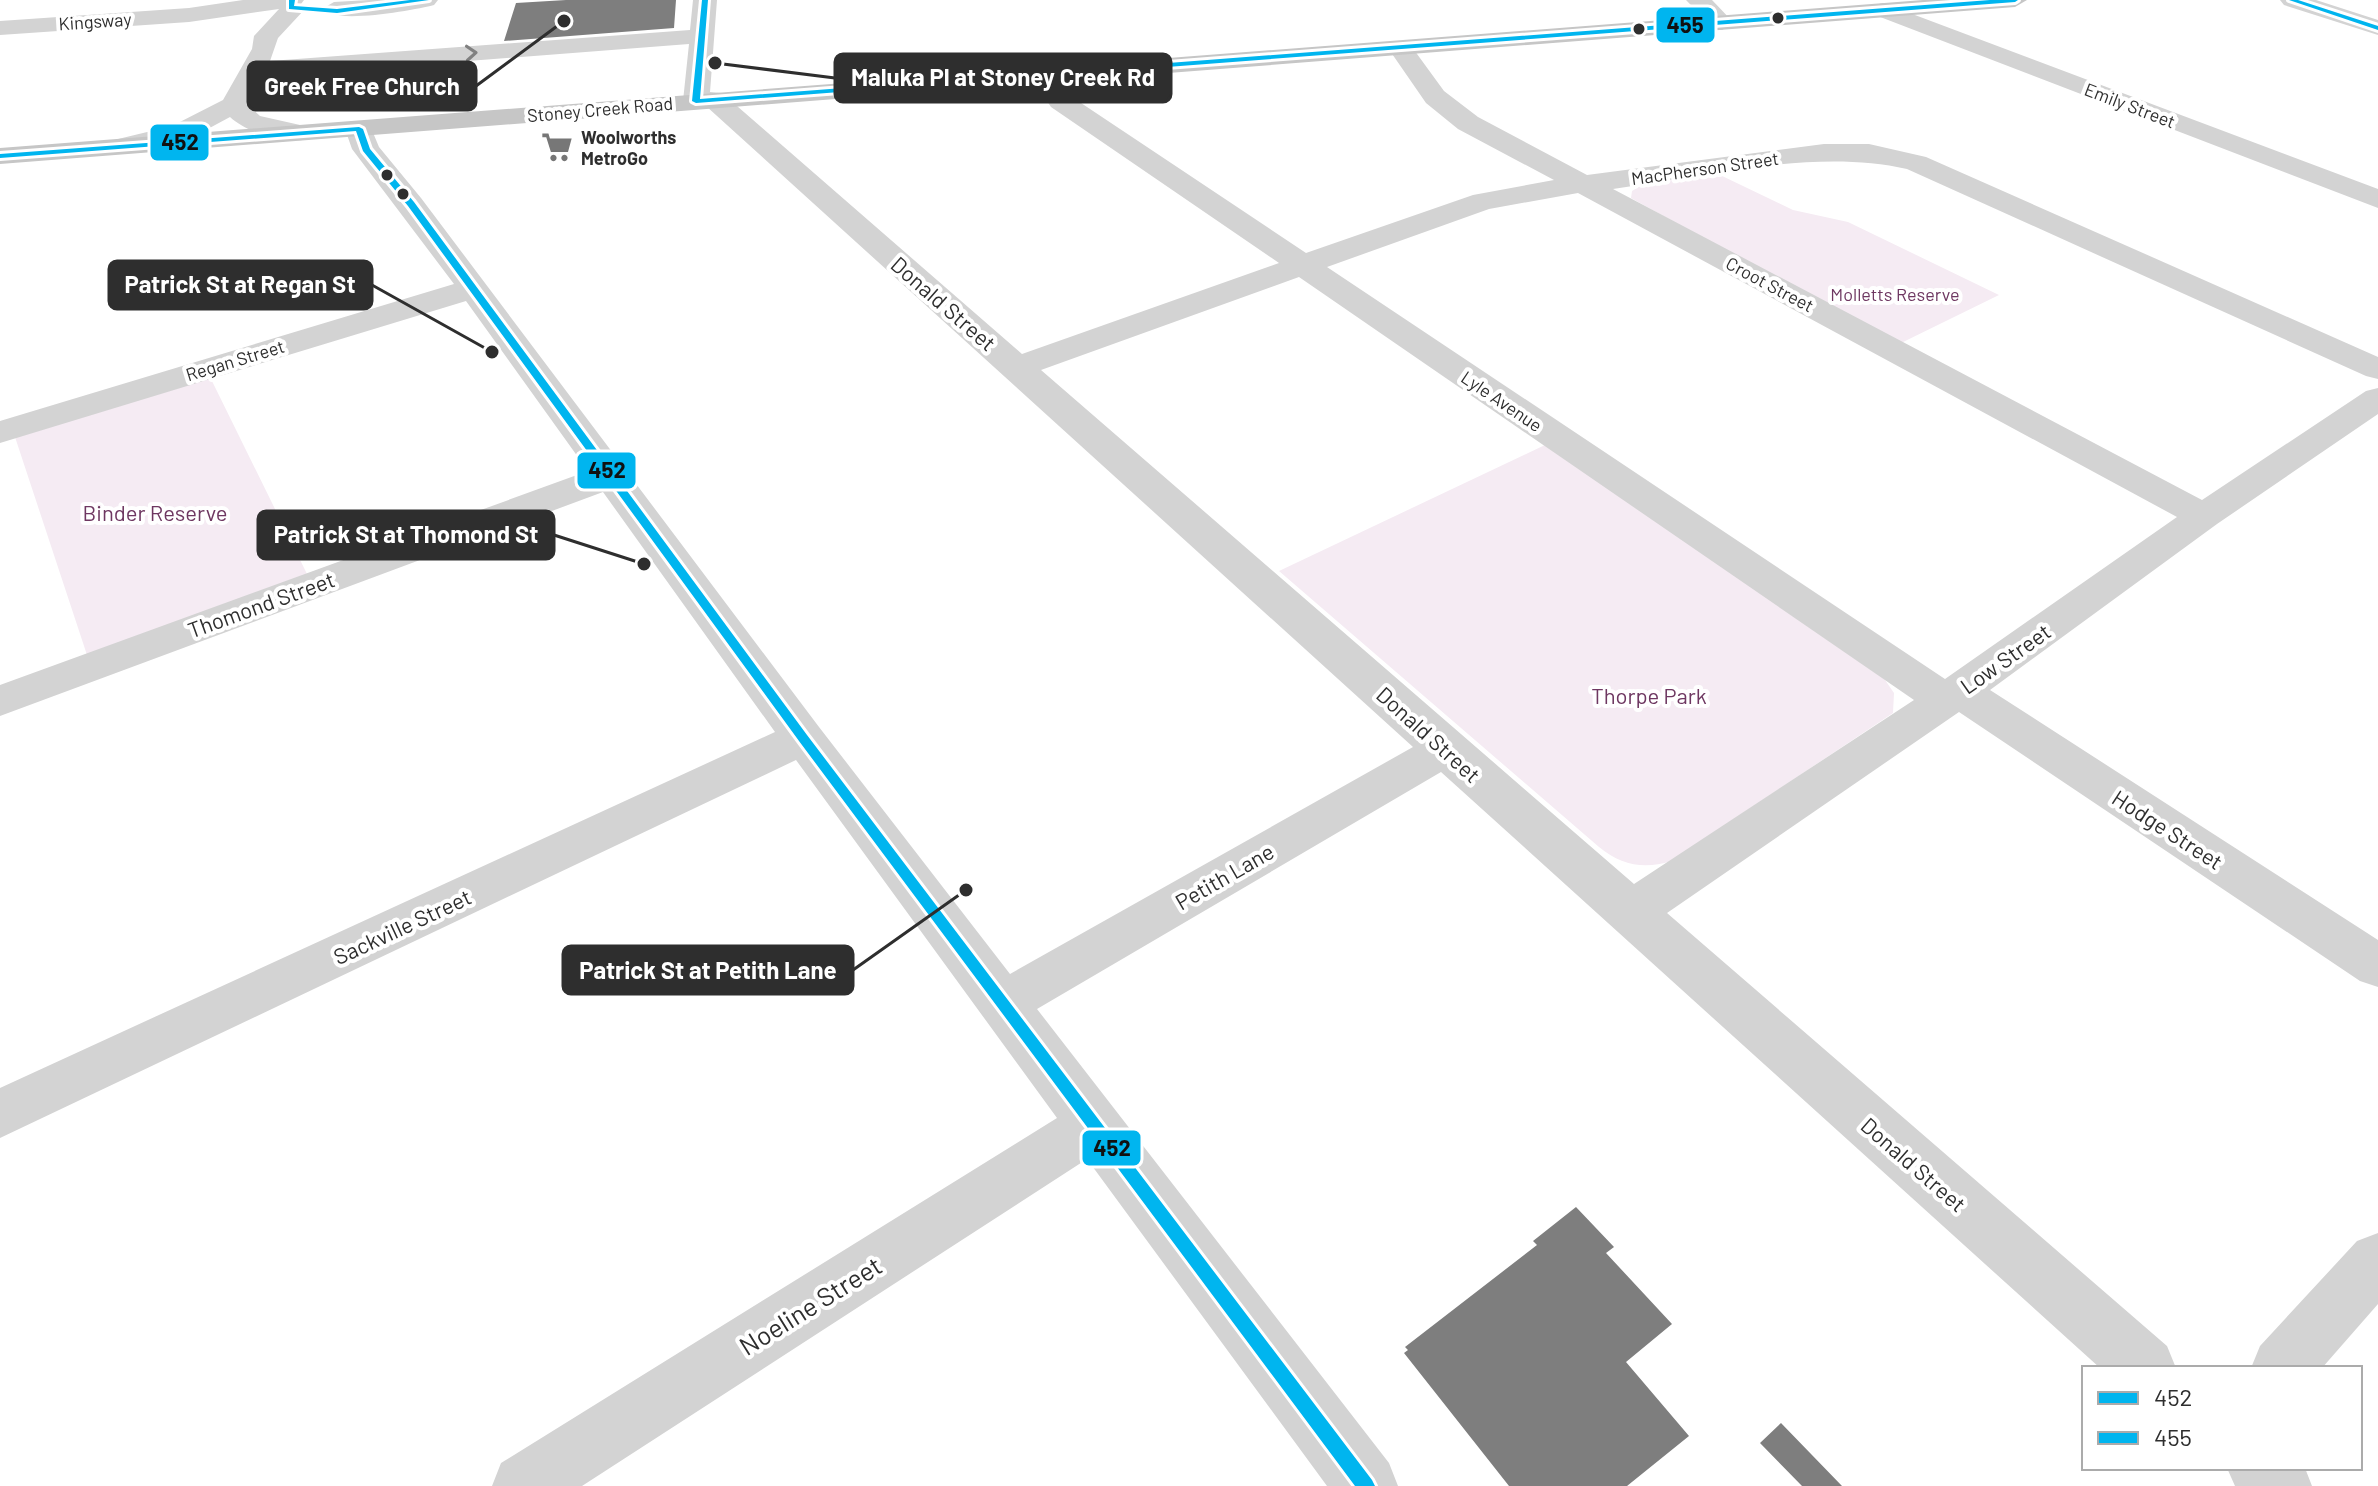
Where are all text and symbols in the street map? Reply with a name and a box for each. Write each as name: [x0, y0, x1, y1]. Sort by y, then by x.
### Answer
line badge: 455: [1655, 6, 1716, 44]
street label: Kingsway: [58, 7, 132, 35]
unlabelled marker: [1770, 10, 1786, 26]
text: 455: [1666, 11, 1704, 37]
unlabelled marker: [1631, 21, 1647, 37]
one-way arrow: [465, 45, 478, 62]
callout: Maluka Pl at Stoney Creek Rd: [835, 54, 1171, 102]
callout: Greek Free Church: [248, 62, 476, 110]
text: Maluka Pl at Stoney Creek Rd: [851, 62, 1155, 91]
text: Greek Free Church: [264, 71, 460, 100]
street label: Emily Street: [2081, 78, 2179, 132]
street label: Stoney Creek Road: [526, 92, 674, 126]
line badge: 452: [149, 123, 210, 162]
place label: Woolworths MetroGo: [581, 126, 676, 169]
text: 452: [161, 128, 199, 154]
supermarket icon: Woolworths MetroGo: [540, 130, 574, 164]
street label: MacPherson Street: [1630, 147, 1780, 189]
unlabelled marker: [379, 167, 395, 183]
unlabelled marker: [395, 186, 411, 202]
street label: Donald Street: [886, 250, 1002, 356]
street label: Croot Street: [1722, 252, 1818, 316]
callout: Patrick St at Regan St: [109, 261, 372, 309]
text: Patrick St at Regan St: [124, 269, 356, 298]
park label: Molletts Reserve: [1830, 283, 1960, 305]
street label: Regan Street: [183, 335, 287, 385]
street label: Lyle Avenue: [1457, 366, 1547, 436]
line badge: 452: [576, 451, 637, 490]
text: 452: [588, 456, 626, 482]
park label: Binder Reserve: [83, 499, 227, 525]
callout: Patrick St at Thomond St: [258, 511, 554, 559]
text: Patrick St at Thomond St: [274, 519, 538, 548]
street label: Thomond Street: [184, 565, 338, 643]
street label: Low Street: [1955, 617, 2055, 699]
street label: Donald Street: [1372, 681, 1486, 787]
park label: Thorpe Park: [1591, 682, 1707, 708]
street label: Hodge Street: [2108, 784, 2228, 874]
street label: Petith Lane: [1170, 837, 1278, 915]
street label: Sackville Street: [329, 883, 475, 969]
callout: Patrick St at Petith Lane: [563, 946, 853, 994]
text: Patrick St at Petith Lane: [579, 955, 837, 984]
street label: Donald Street: [1856, 1111, 1972, 1217]
line badge: 452: [1081, 1129, 1142, 1167]
text: 452: [1093, 1134, 1131, 1160]
street label: Noeline Street: [733, 1249, 887, 1361]
legend: [2082, 1366, 2362, 1470]
text: 452: [2154, 1382, 2192, 1411]
text: 455: [2154, 1422, 2192, 1451]

